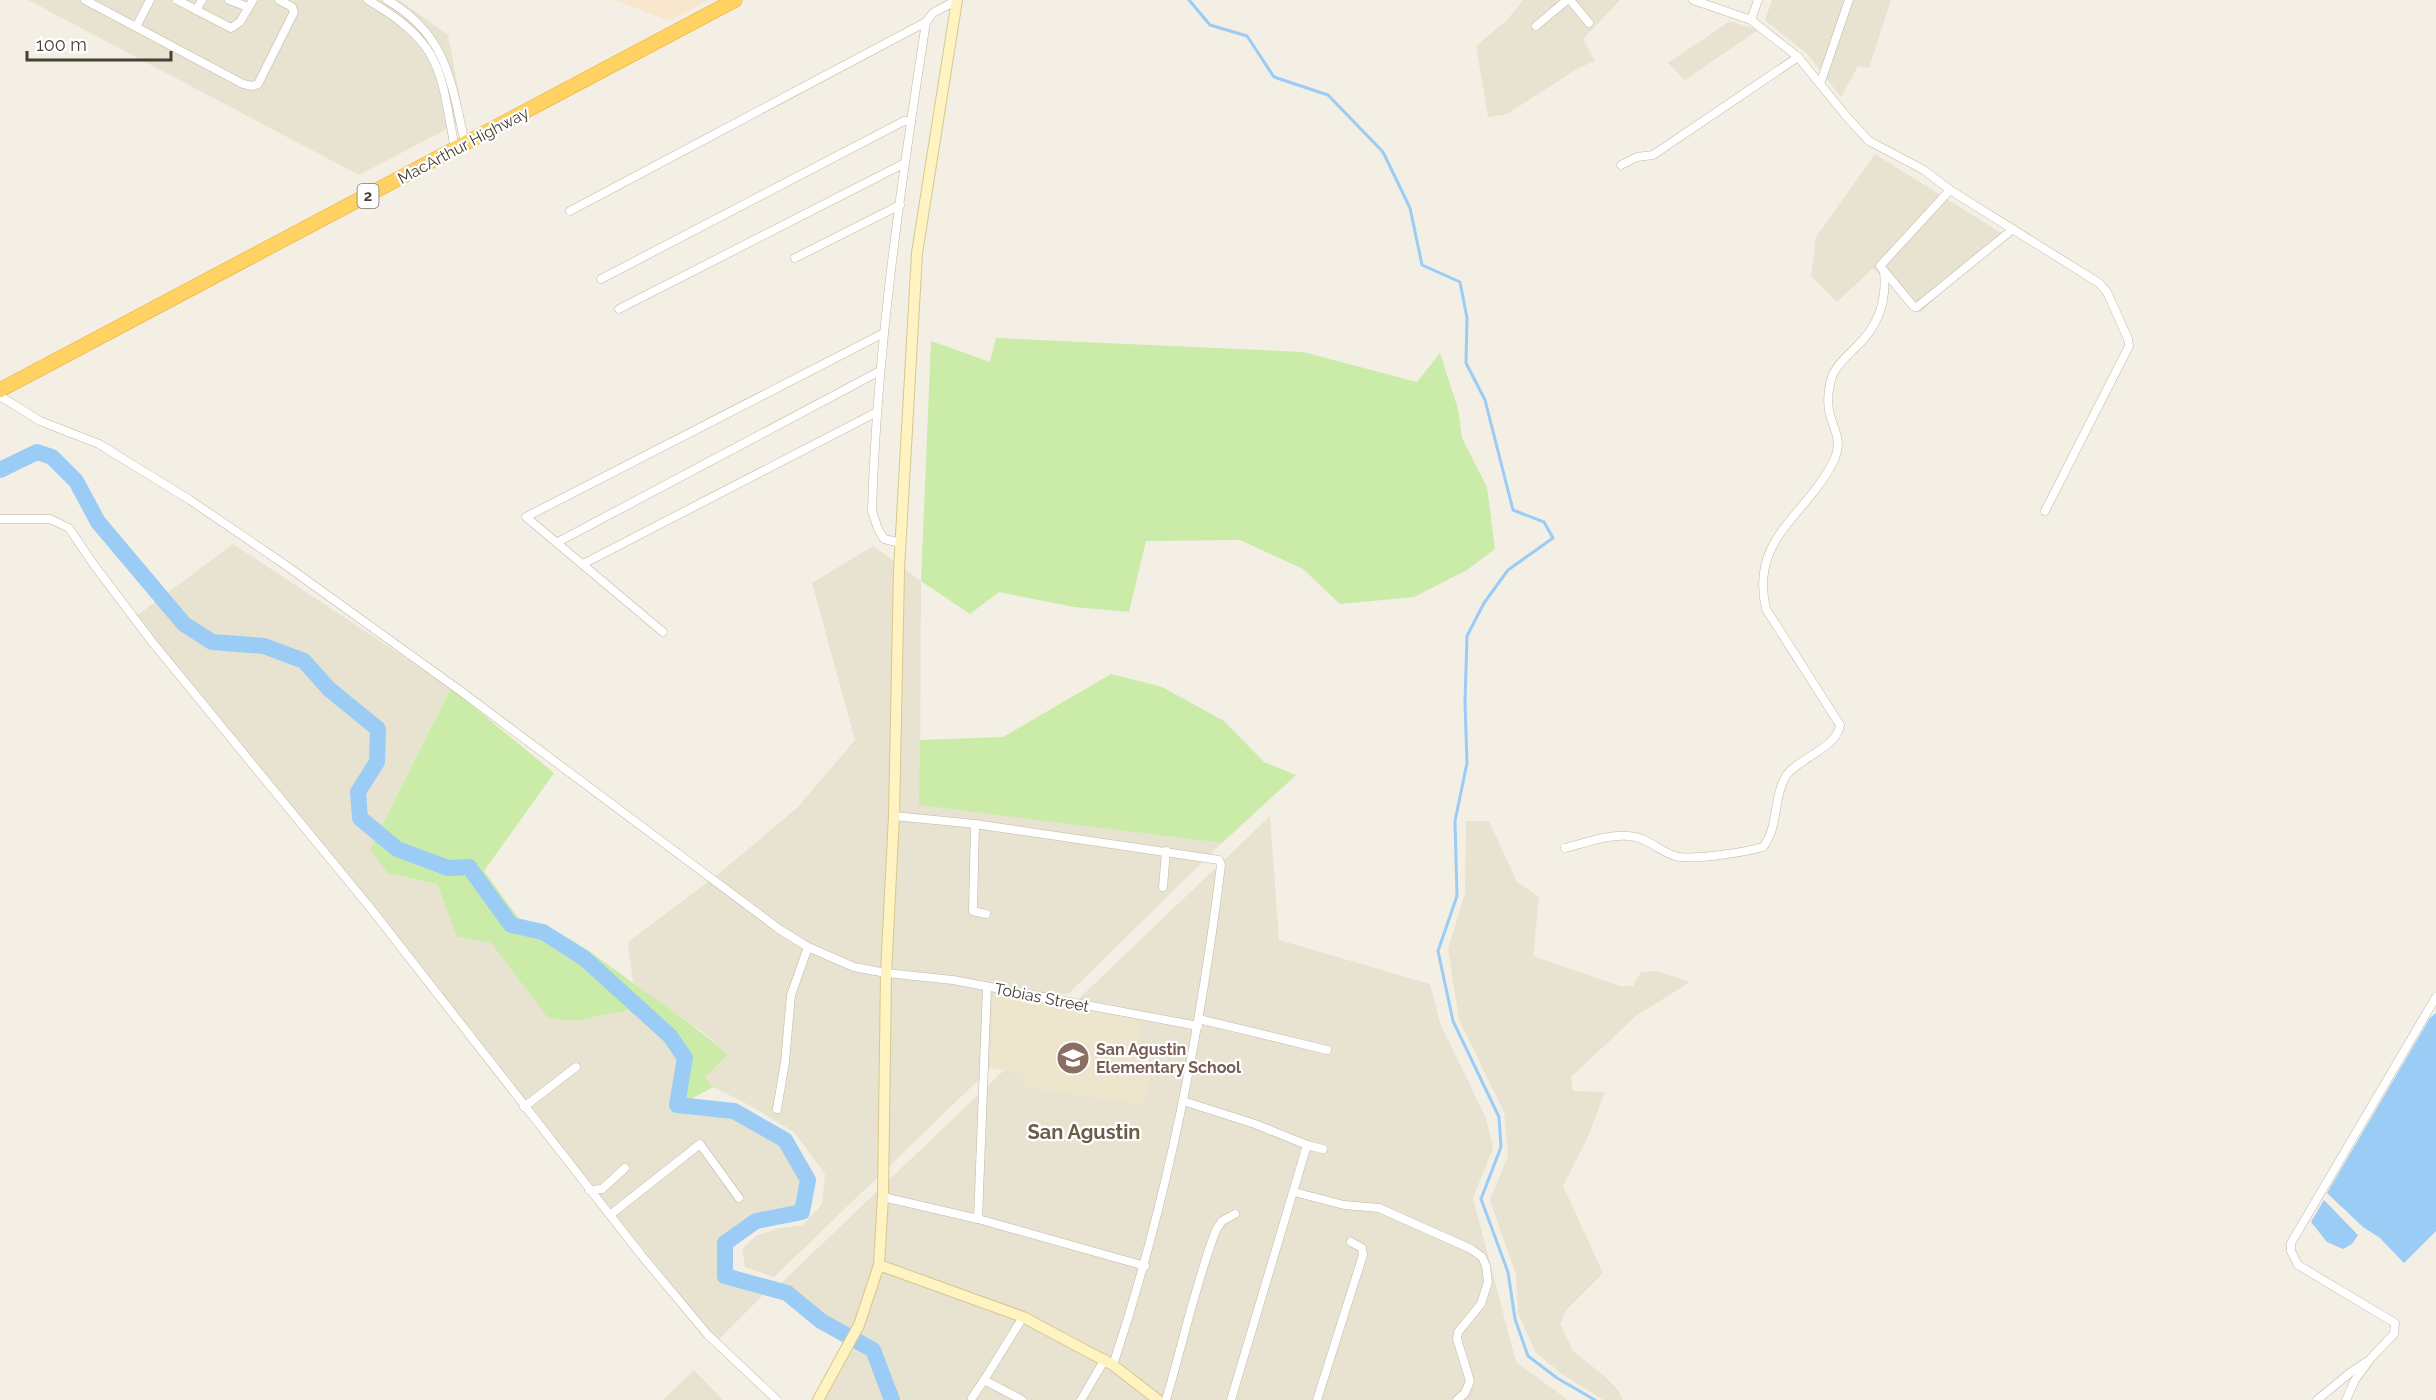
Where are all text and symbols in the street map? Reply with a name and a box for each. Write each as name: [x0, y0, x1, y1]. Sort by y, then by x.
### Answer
scale bar: [27, 24, 171, 62]
text: 100 m: [36, 34, 87, 55]
street label: MacArthur Highway: [395, 103, 532, 188]
road number: 2: [358, 184, 378, 208]
street label: Tobias Street: [993, 979, 1091, 1016]
school or university icon: San Agustin Elementary School: [1055, 1040, 1091, 1076]
place label: San Agustin Elementary School: [1096, 1040, 1242, 1077]
district label: San Agustin: [1028, 1120, 1140, 1144]

